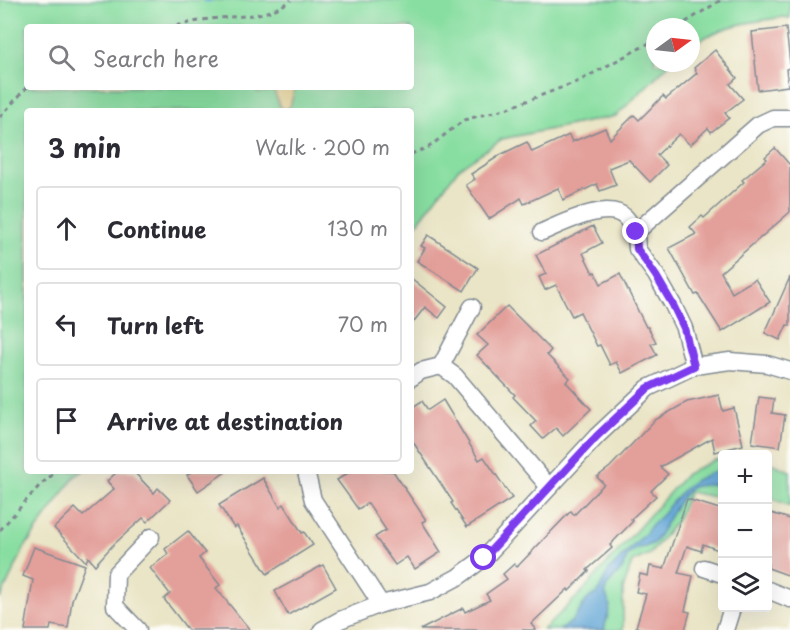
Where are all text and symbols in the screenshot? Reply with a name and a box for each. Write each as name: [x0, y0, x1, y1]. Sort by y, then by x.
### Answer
north arrow: [646, 18, 700, 72]
search box: [24, 24, 414, 90]
icon: search: [45, 41, 78, 74]
text: Search here: [93, 41, 219, 74]
text: 3 min: [48, 128, 121, 167]
text: Walk · 200 m: [255, 132, 390, 162]
icon: ahead: [50, 212, 83, 245]
text: Continue: [107, 212, 206, 245]
text: 130 m: [328, 213, 388, 243]
route end: [622, 218, 648, 244]
icon: left: [50, 308, 83, 341]
text: Turn left: [107, 308, 204, 341]
text: 70 m: [338, 309, 388, 339]
icon: arrive: [50, 404, 83, 437]
text: Arrive at destination: [107, 404, 343, 437]
map controls: [718, 450, 772, 612]
button: +: [718, 450, 772, 504]
button: −: [718, 504, 772, 558]
route start: [470, 544, 496, 570]
button: layers: [718, 558, 772, 612]

